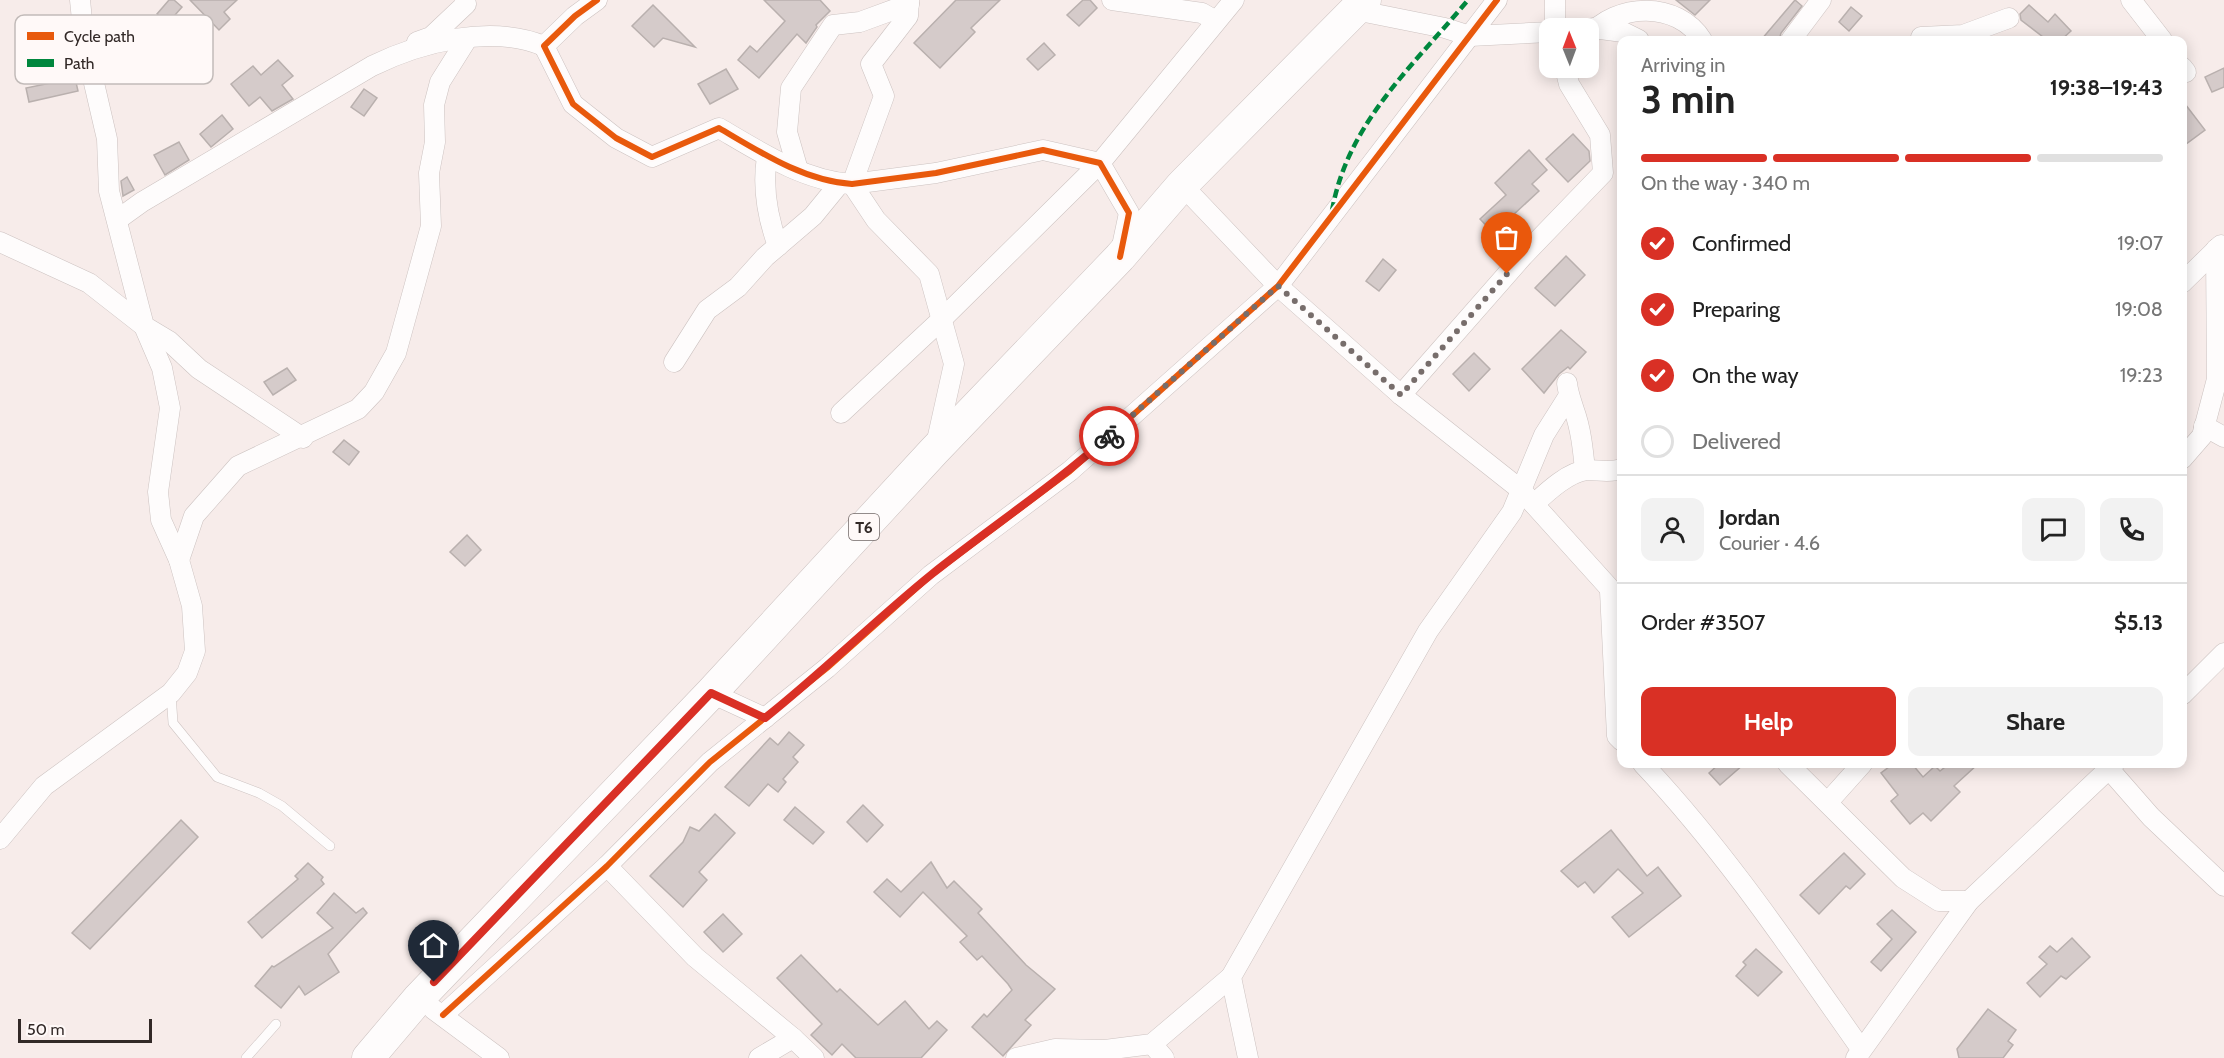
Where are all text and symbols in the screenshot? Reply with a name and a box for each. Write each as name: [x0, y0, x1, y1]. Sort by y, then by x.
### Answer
legend: [15, 15, 213, 84]
north arrow: [1539, 18, 1599, 78]
map controls: [1539, 18, 1599, 78]
text: Cycle path: [64, 27, 135, 46]
text: Arriving in: [1641, 53, 1725, 77]
text: Path: [64, 54, 95, 73]
text: 19:38–19:43: [2050, 74, 2163, 101]
text: 3 min: [1641, 75, 1736, 123]
text: On the way · 340 m: [1641, 171, 1810, 195]
pin: [1481, 212, 1532, 274]
icon: bag: [1490, 221, 1523, 254]
icon: check: [1641, 227, 1674, 260]
text: Confirmed: [1692, 230, 1791, 257]
text: 19:07: [2117, 231, 2163, 255]
icon: check: [1641, 293, 1674, 326]
text: Preparing: [1692, 296, 1780, 323]
text: 19:08: [2115, 297, 2163, 321]
icon: check: [1641, 359, 1674, 392]
text: On the way: [1692, 362, 1799, 389]
text: 19:23: [2120, 363, 2163, 387]
courier: [1079, 406, 1139, 466]
icon: bike: [1093, 420, 1126, 453]
text: Delivered: [1692, 428, 1781, 455]
button: person: [1641, 498, 1704, 561]
button: chat: [2022, 498, 2085, 561]
button: phone: [2100, 498, 2163, 561]
text: Jordan: [1719, 504, 1780, 531]
road number: T6: [849, 514, 879, 540]
text: Courier · 4.6: [1719, 531, 1820, 555]
text: Order #3507: [1641, 609, 1765, 636]
text: $5.13: [2114, 609, 2163, 636]
button: Help: [1641, 687, 1896, 756]
button: Share: [1908, 687, 2163, 756]
pin: [408, 920, 459, 982]
icon: home: [417, 929, 450, 962]
scale bar: [18, 1016, 152, 1044]
text: 50 m: [27, 1020, 64, 1039]

